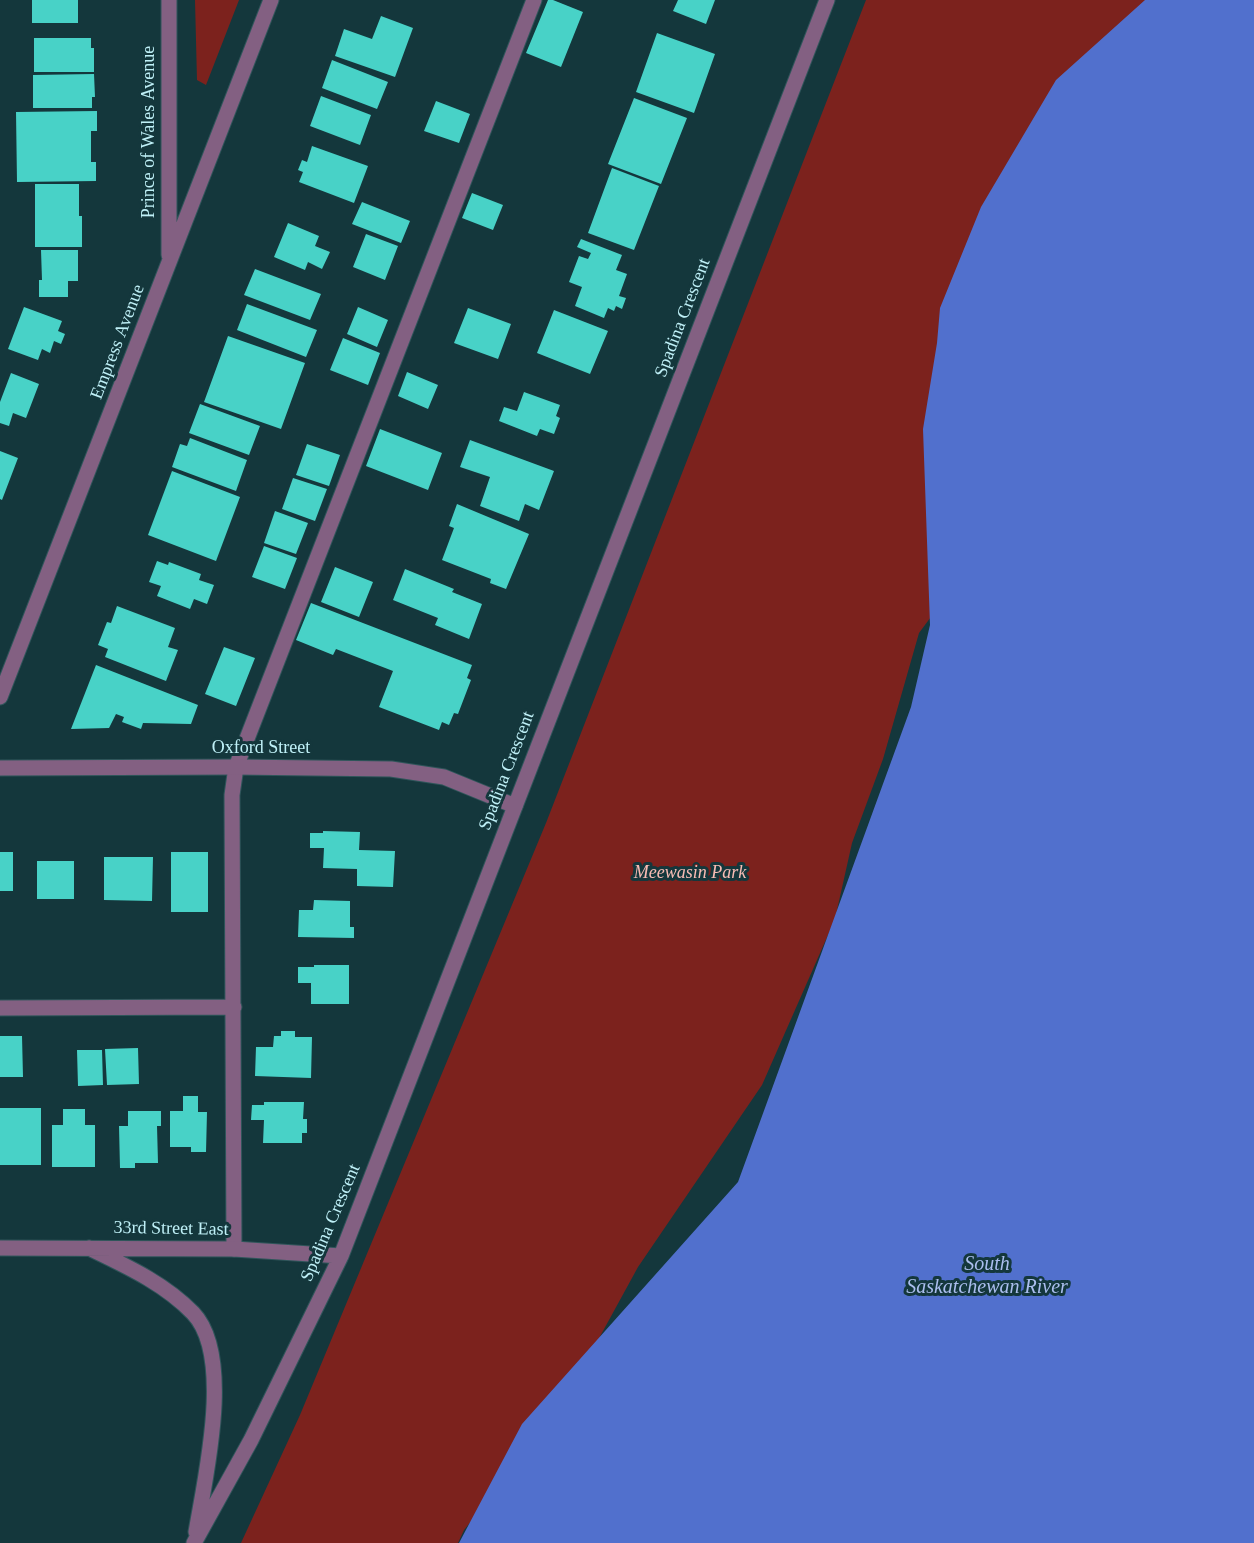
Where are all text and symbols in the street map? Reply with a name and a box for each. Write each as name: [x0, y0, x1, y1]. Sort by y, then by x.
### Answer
street label: Prince of Wales Avenue: [138, 46, 160, 218]
street label: Spadina Crescent: [650, 256, 716, 380]
street label: Empress Avenue: [86, 282, 150, 402]
street label: Spadina Crescent: [474, 709, 540, 833]
street label: Oxford Street: [212, 737, 310, 759]
park label: Meewasin Park: [634, 862, 746, 884]
street label: Spadina Crescent: [297, 1161, 365, 1285]
street label: 33rd Street East: [113, 1217, 229, 1241]
water label: South Saskatchewan River: [906, 1253, 1068, 1300]

